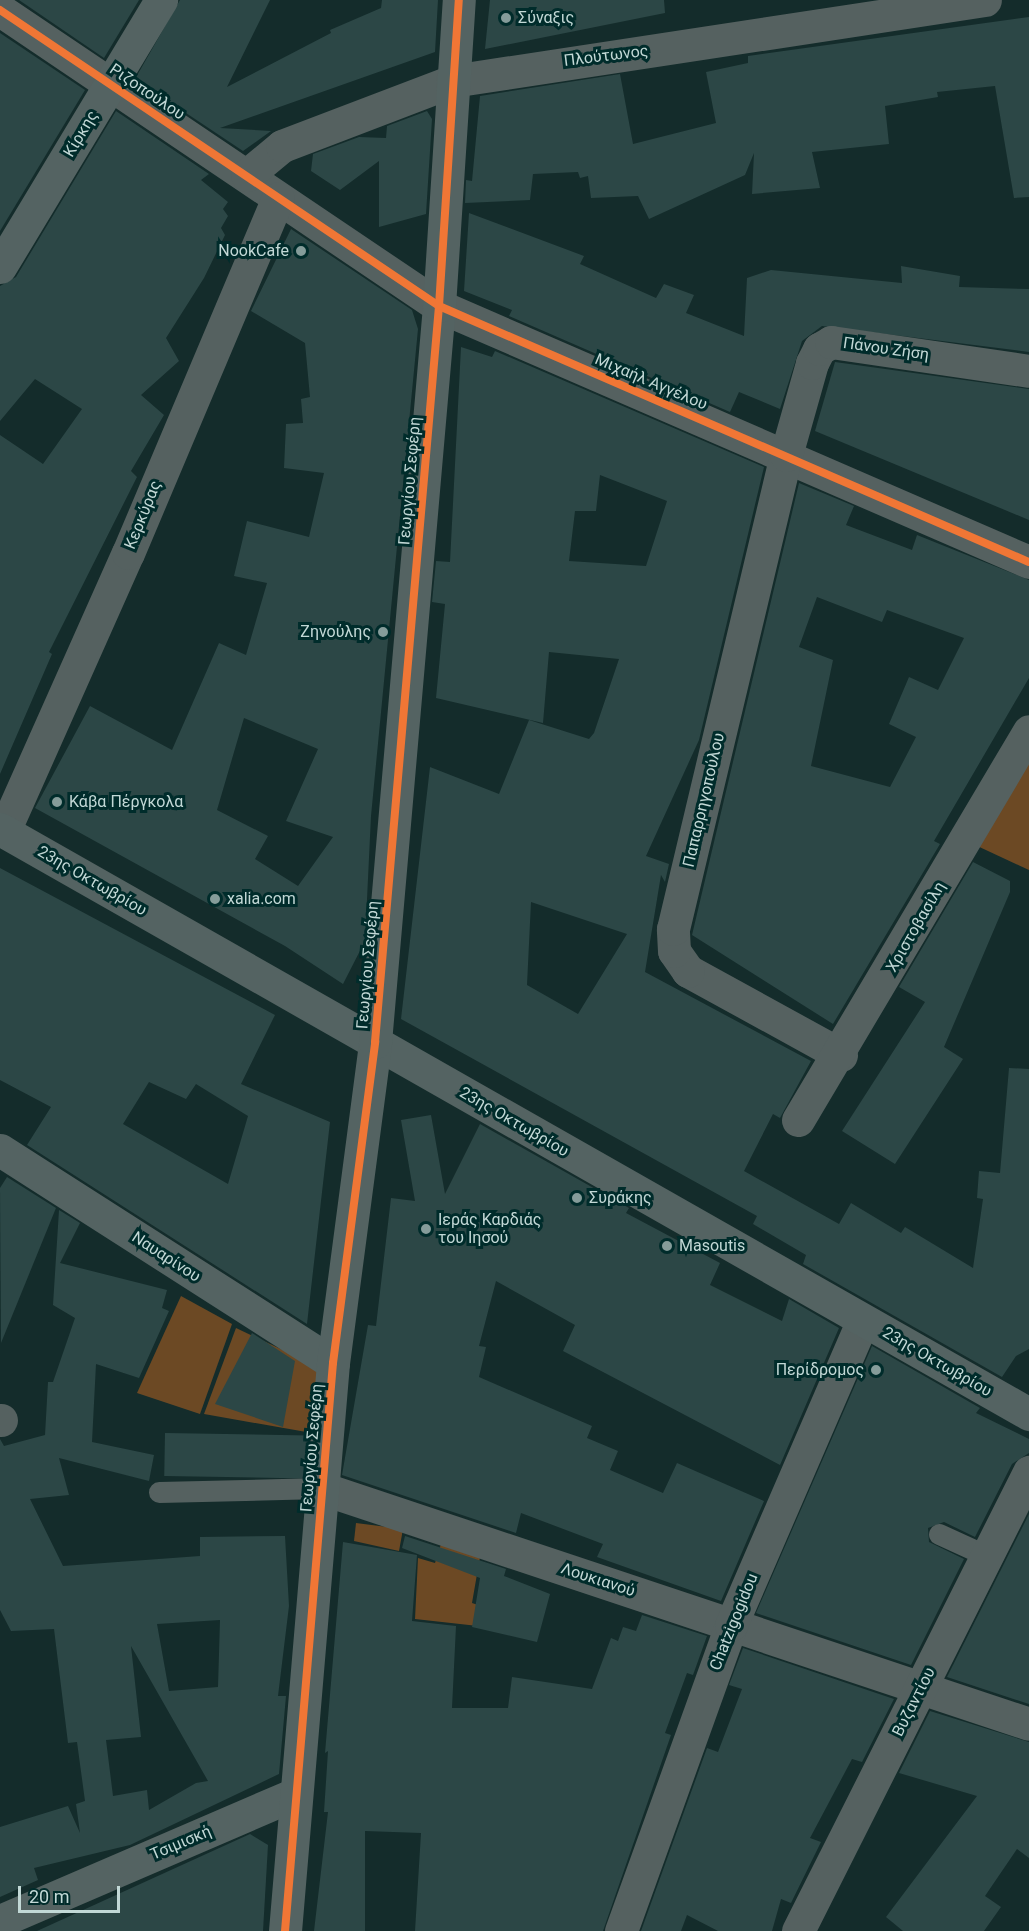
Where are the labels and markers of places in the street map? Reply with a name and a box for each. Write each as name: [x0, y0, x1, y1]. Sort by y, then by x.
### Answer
place label: Σύναξις: [518, 8, 574, 28]
marker: Σύναξις: [499, 11, 513, 25]
place label: NookCafe: [218, 241, 289, 261]
marker: NookCafe: [294, 244, 308, 258]
place label: Ζηνούλης: [300, 622, 371, 642]
marker: Ζηνούλης: [376, 625, 390, 639]
place label: Κάβα Πέργκολα: [69, 792, 183, 812]
marker: Κάβα Πέργκολα: [50, 795, 64, 809]
place label: xalia.com: [227, 889, 296, 909]
marker: xalia.com: [208, 892, 222, 906]
place label: Συράκης: [589, 1188, 652, 1208]
marker: Συράκης: [570, 1191, 584, 1205]
place label: Ιεράς Καρδιάς του Ιησού: [438, 1210, 541, 1248]
marker: Ιεράς Καρδιάς του Ιησού: [419, 1222, 433, 1236]
place label: Masoutis: [679, 1236, 745, 1256]
marker: Masoutis: [660, 1239, 674, 1253]
place label: Περίδρομος: [776, 1360, 864, 1380]
marker: Περίδρομος: [869, 1363, 883, 1377]

